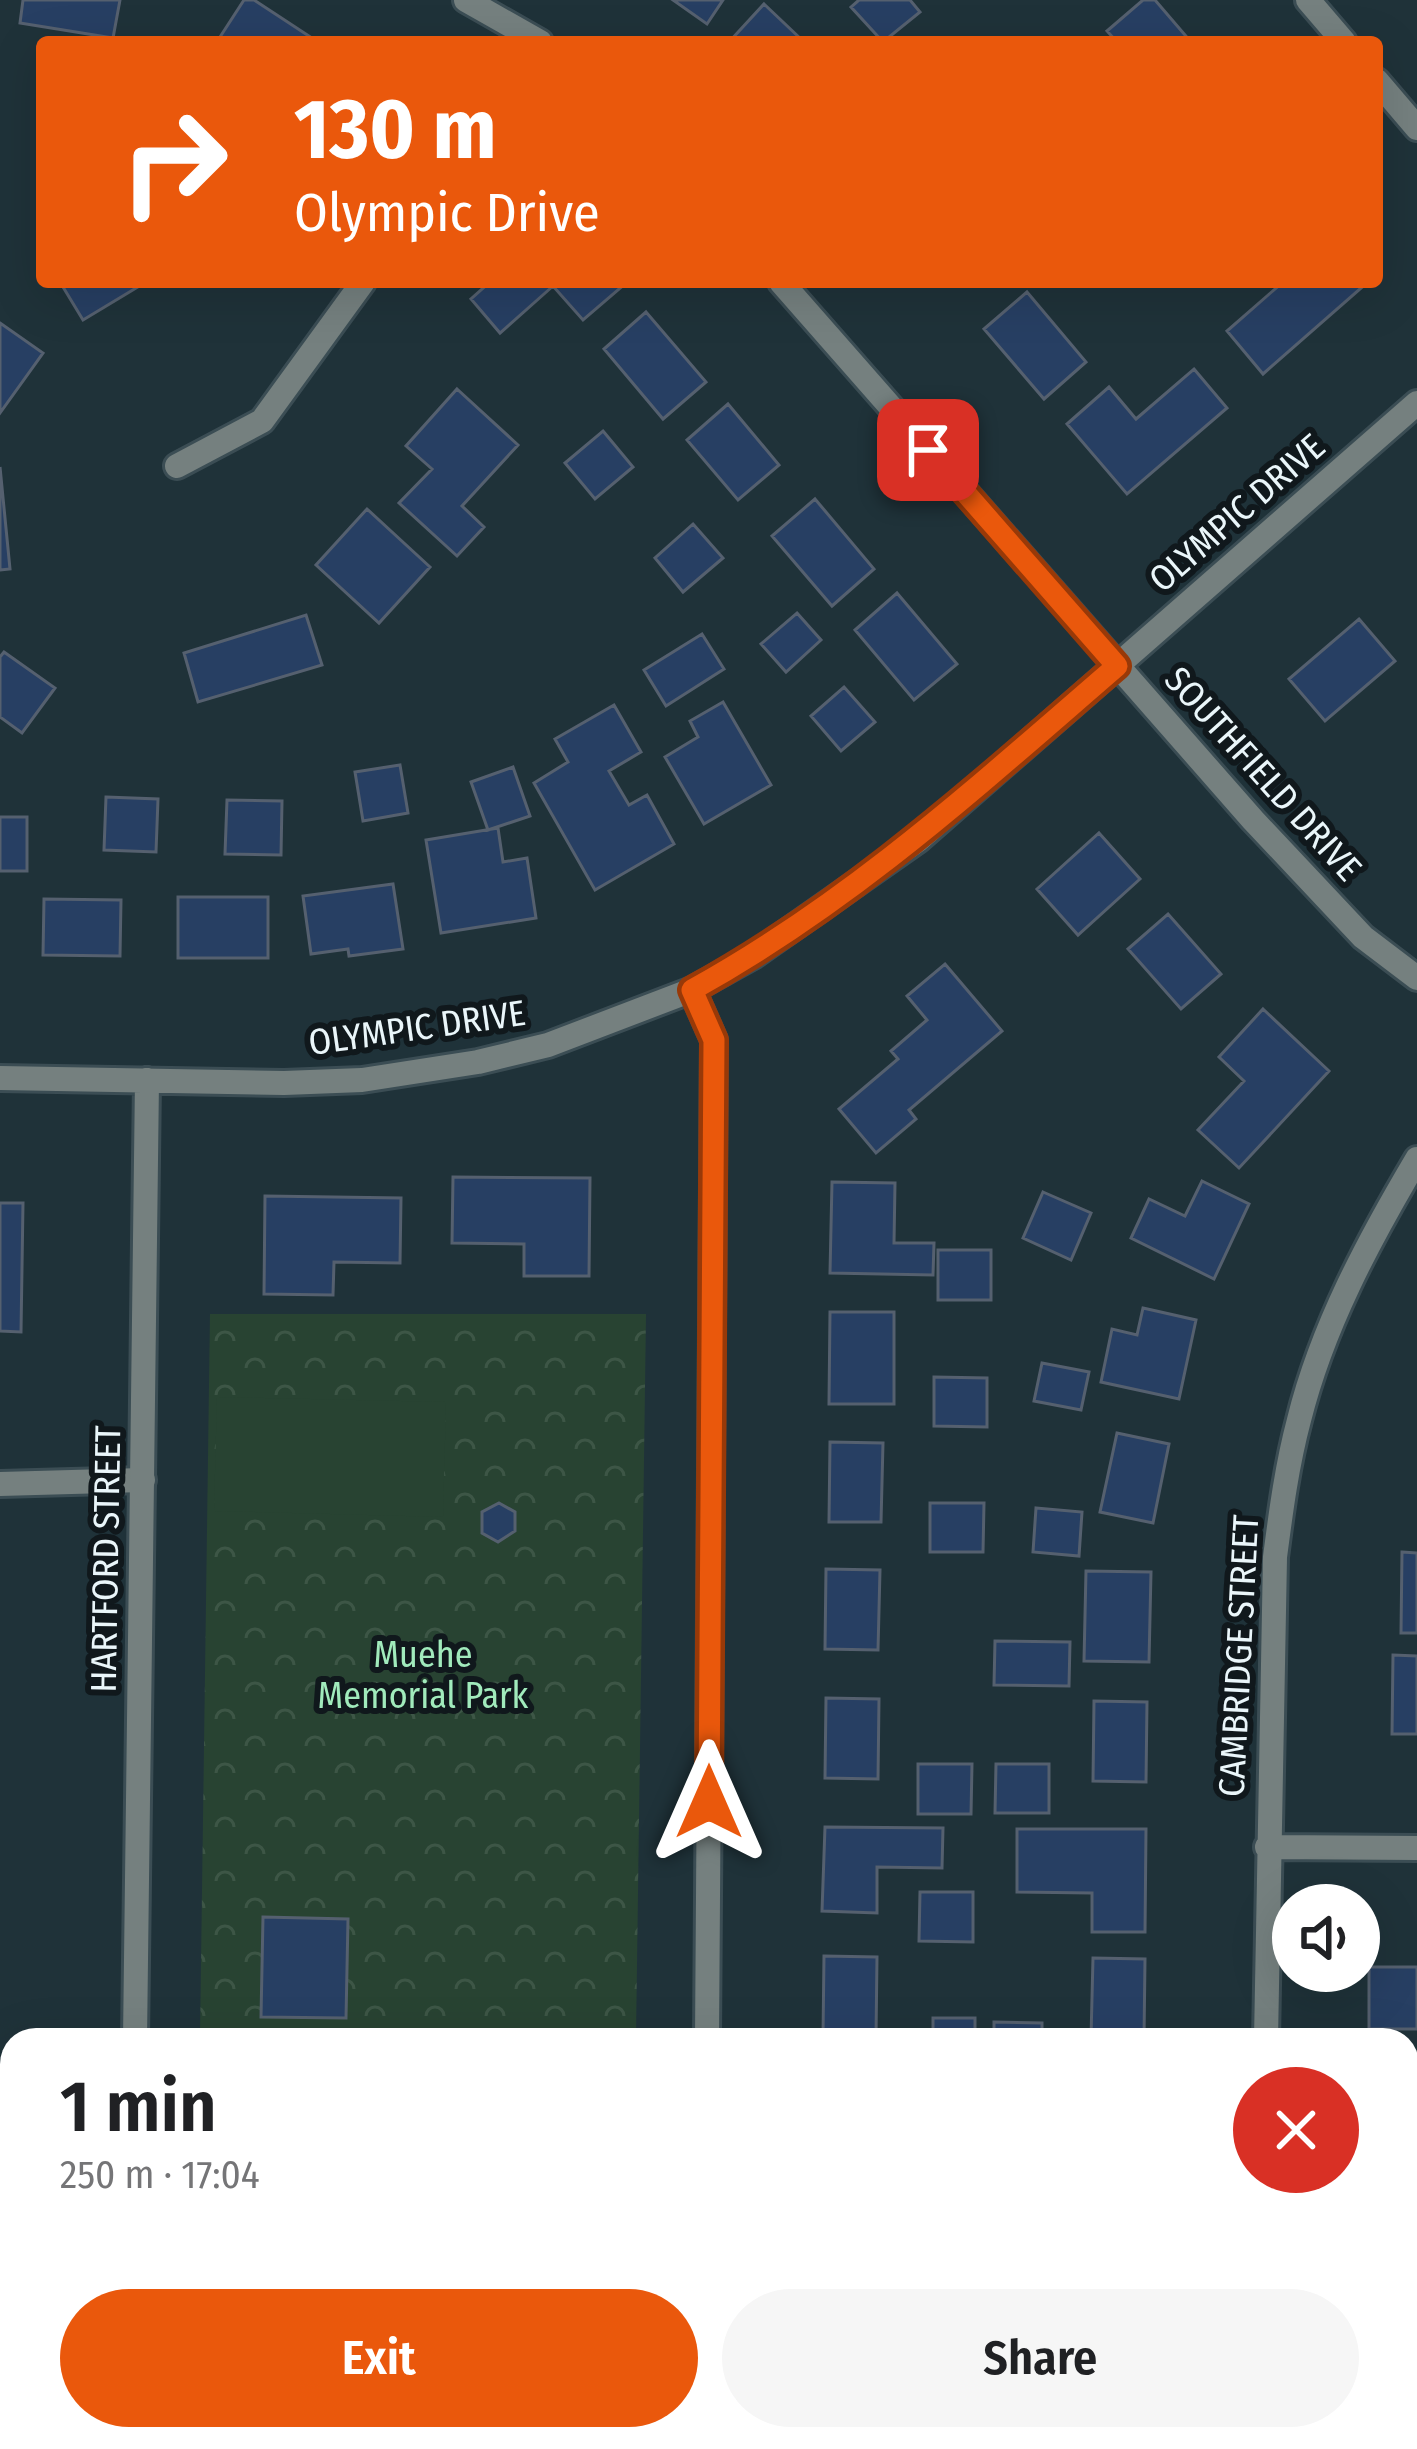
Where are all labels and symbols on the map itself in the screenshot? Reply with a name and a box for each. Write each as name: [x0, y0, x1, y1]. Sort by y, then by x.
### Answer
pin: [877, 399, 979, 501]
street label: OLYMPIC DRIVE: [1140, 425, 1334, 601]
street label: SOUTHFIELD DRIVE: [1155, 658, 1371, 890]
street label: OLYMPIC DRIVE: [306, 991, 528, 1065]
street label: HARTFORD STREET: [82, 1425, 130, 1693]
street label: CAMBRIDGE STREET: [1210, 1514, 1268, 1798]
park label: Muehe Memorial Park: [318, 1633, 529, 1718]
position arrow: [646, 1739, 772, 1865]

